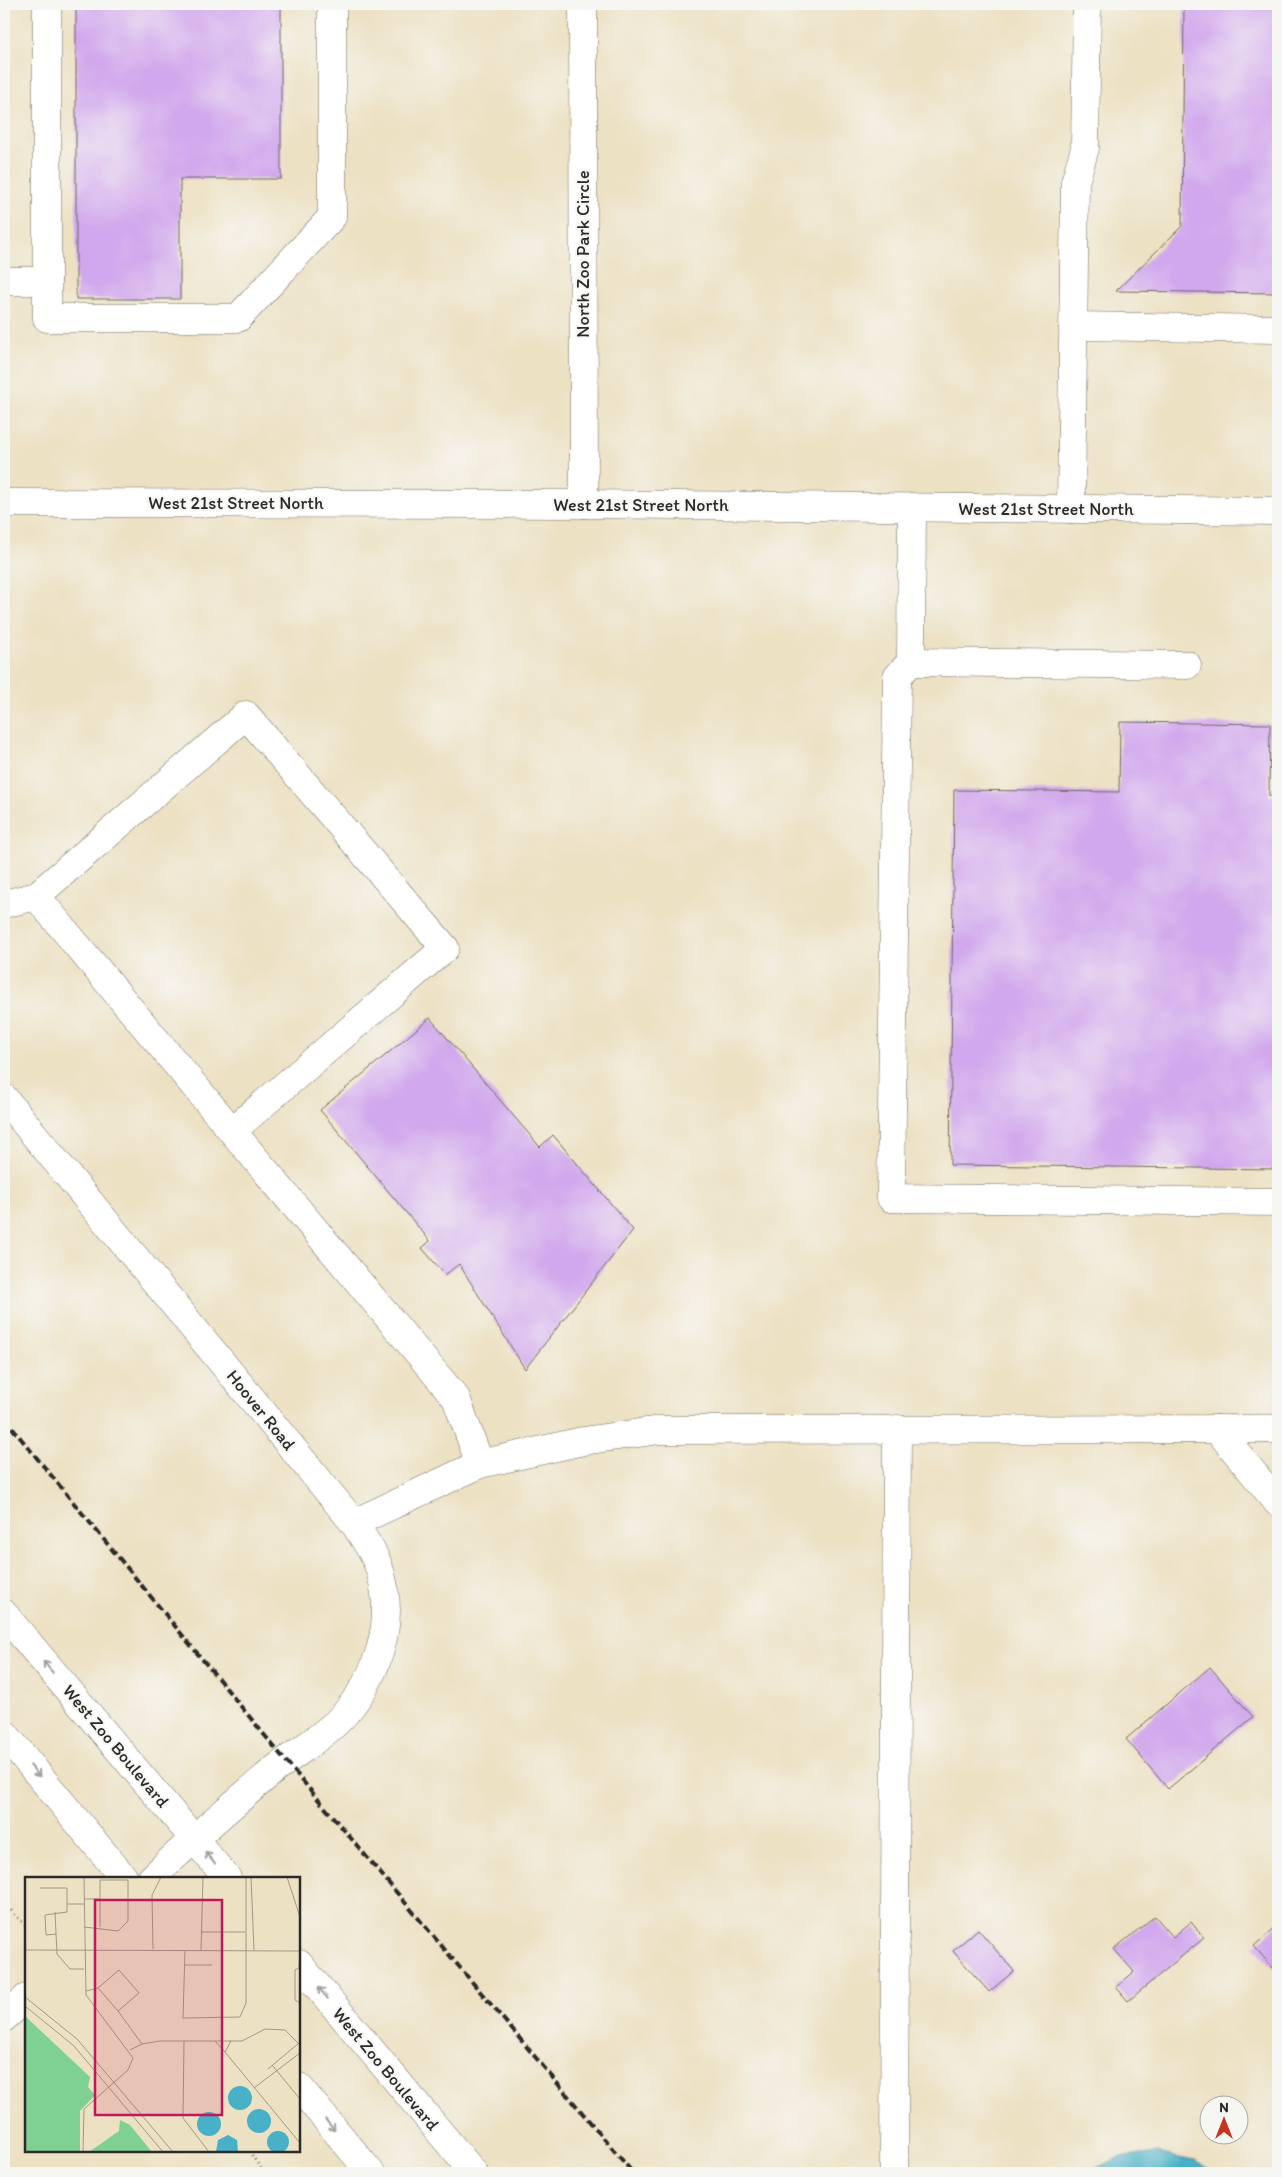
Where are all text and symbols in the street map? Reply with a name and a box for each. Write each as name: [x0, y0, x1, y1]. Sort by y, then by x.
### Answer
street label: North Zoo Park Circle: [572, 170, 594, 338]
street label: West 21st Street North: [148, 492, 324, 514]
street label: West 21st Street North: [553, 494, 729, 516]
street label: West 21st Street North: [958, 498, 1134, 520]
street label: Hoover Road: [222, 1365, 300, 1455]
one-way arrow: [43, 1661, 54, 1674]
street label: West Zoo Boulevard: [58, 1680, 174, 1812]
one-way arrow: [29, 1764, 40, 1777]
one-way arrow: [205, 1852, 216, 1865]
inset map: [25, 1877, 300, 2152]
one-way arrow: [318, 1987, 329, 2000]
street label: West Zoo Boulevard: [328, 2003, 444, 2135]
north arrow: [1200, 2094, 1250, 2144]
text: N: [1219, 2099, 1229, 2116]
one-way arrow: [324, 2118, 335, 2131]

